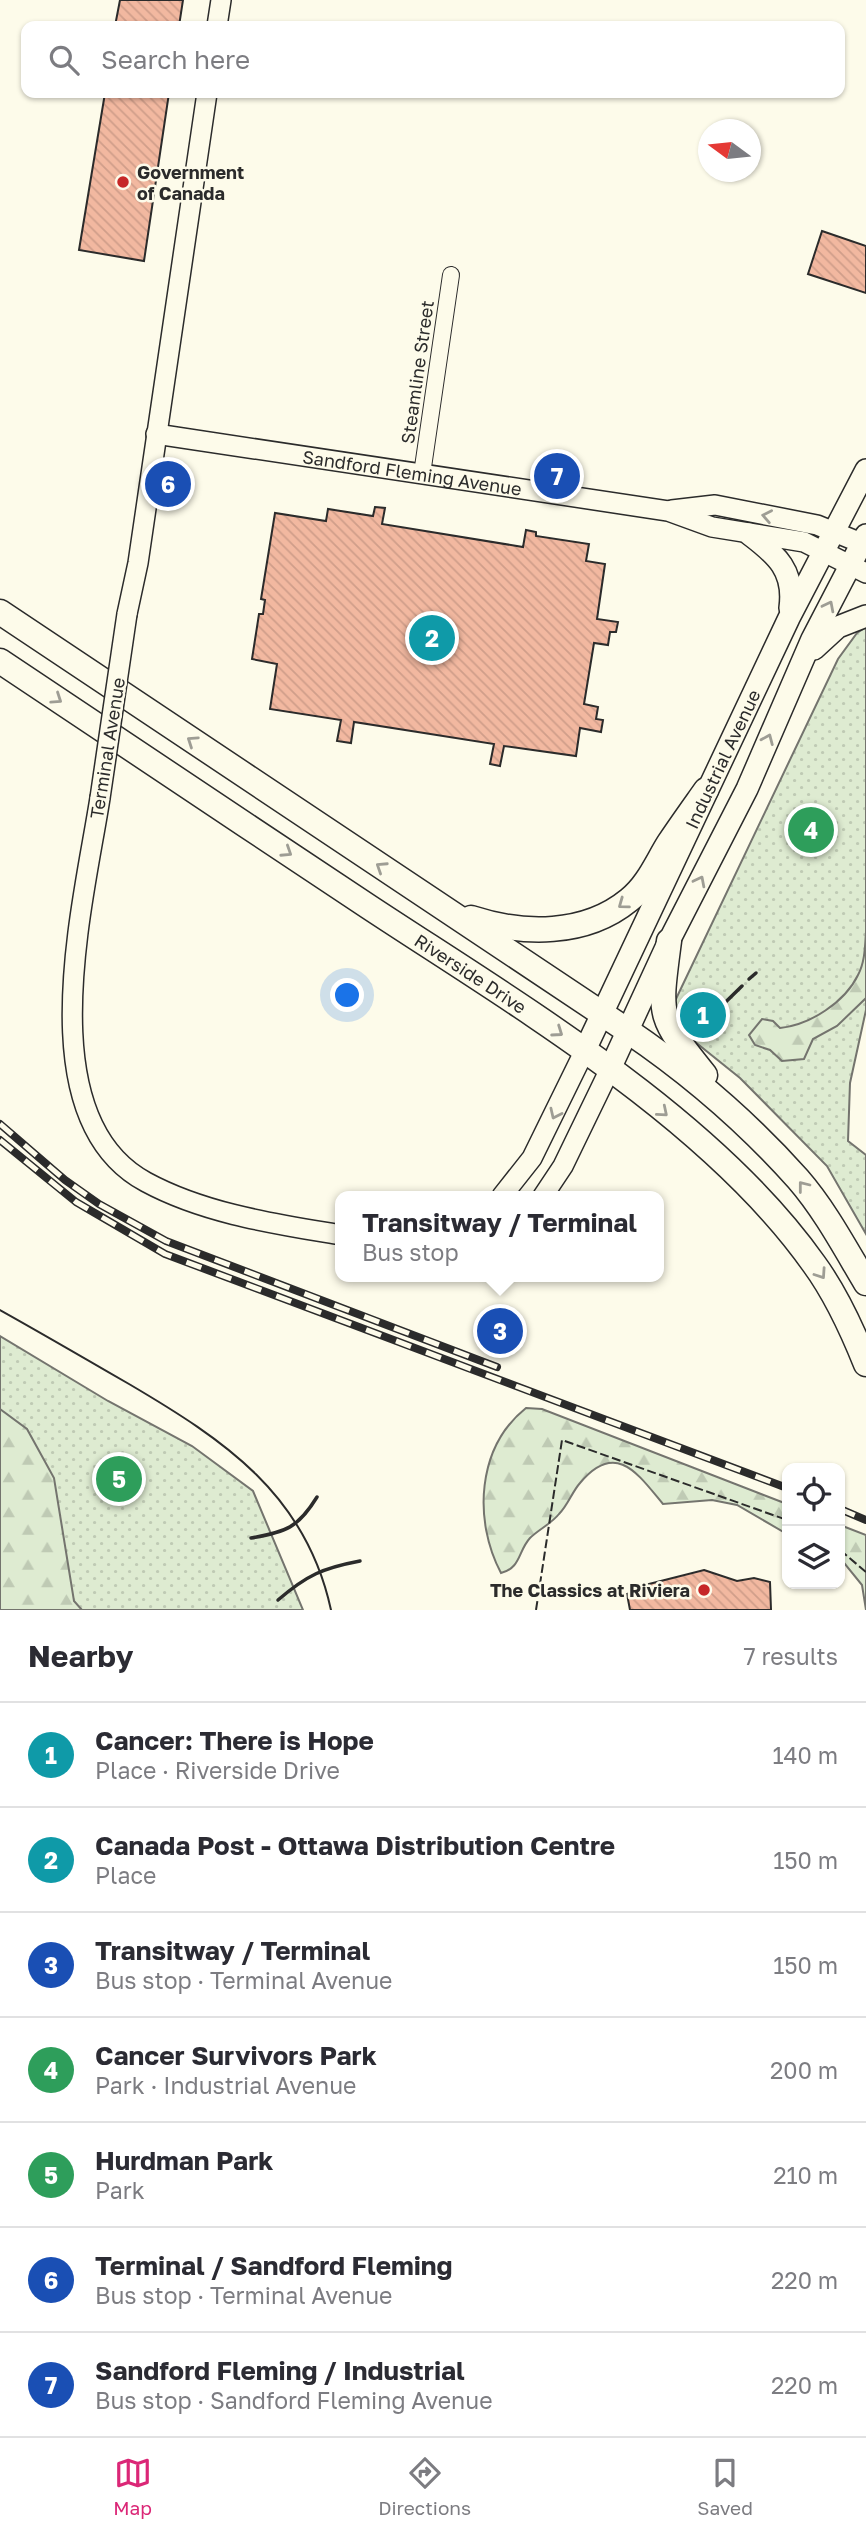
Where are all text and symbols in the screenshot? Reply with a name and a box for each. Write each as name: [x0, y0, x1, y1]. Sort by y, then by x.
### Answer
search box: [21, 21, 845, 98]
icon: search: [45, 41, 83, 79]
text: Search here: [101, 44, 250, 75]
north arrow: [698, 119, 761, 182]
place label: Government of Canada: [137, 161, 244, 204]
marker: Government of Canada: [115, 174, 131, 190]
street label: Steamline Street: [396, 299, 438, 445]
street label: Sandford Fleming Avenue: [301, 445, 523, 500]
pin: 7: [534, 450, 580, 502]
pin: 6: [145, 458, 191, 510]
one-way arrow: [762, 509, 774, 524]
one-way arrow: [821, 601, 834, 613]
pin: 2: [409, 612, 455, 664]
street label: Terminal Avenue: [85, 676, 129, 820]
street label: Industrial Avenue: [680, 686, 765, 832]
one-way arrow: [49, 691, 62, 704]
one-way arrow: [760, 734, 774, 747]
one-way arrow: [187, 737, 200, 749]
pin: 4: [788, 804, 834, 856]
one-way arrow: [279, 844, 292, 857]
one-way arrow: [376, 862, 389, 875]
one-way arrow: [692, 876, 706, 888]
one-way arrow: [618, 895, 631, 908]
street label: Riverside Drive: [411, 929, 531, 1018]
your location: [330, 978, 364, 1012]
pin: 1: [680, 989, 726, 1041]
one-way arrow: [550, 1024, 563, 1036]
one-way arrow: [656, 1103, 668, 1116]
one-way arrow: [549, 1106, 563, 1119]
one-way arrow: [798, 1182, 811, 1194]
popup: [335, 1191, 664, 1282]
text: Transitway / Terminal: [362, 1207, 637, 1238]
text: Bus stop: [362, 1238, 459, 1266]
one-way arrow: [813, 1267, 826, 1280]
pin: 3: [477, 1305, 523, 1357]
pin: 5: [96, 1453, 142, 1505]
map controls: [782, 1463, 845, 1589]
button: locate: [782, 1463, 845, 1526]
button: layers: [782, 1526, 845, 1589]
place label: The Classics at Riviera: [490, 1579, 690, 1601]
marker: The Classics at Riviera: [696, 1582, 712, 1598]
text: Nearby: [28, 1638, 133, 1674]
text: 7 results: [744, 1642, 838, 1670]
text: Cancer: There is Hope: [95, 1725, 374, 1756]
text: 1: [45, 1741, 57, 1769]
text: 140 m: [772, 1741, 838, 1769]
text: Place · Riverside Drive: [95, 1756, 340, 1784]
text: Canada Post - Ottawa Distribution Centre: [95, 1830, 615, 1861]
text: 2: [44, 1846, 58, 1874]
text: 150 m: [773, 1846, 838, 1874]
text: Place: [95, 1861, 156, 1889]
text: Transitway / Terminal: [95, 1935, 370, 1966]
text: 3: [44, 1951, 58, 1979]
text: 150 m: [773, 1951, 838, 1979]
text: Bus stop · Terminal Avenue: [95, 1966, 392, 1994]
text: Cancer Survivors Park: [95, 2040, 377, 2071]
text: 4: [44, 2056, 58, 2084]
text: 200 m: [770, 2056, 838, 2084]
text: Park · Industrial Avenue: [95, 2071, 356, 2099]
text: Hurdman Park: [95, 2145, 273, 2176]
text: 5: [44, 2161, 58, 2189]
text: 210 m: [773, 2161, 838, 2189]
text: Park: [95, 2176, 145, 2204]
text: Terminal / Sandford Fleming: [95, 2250, 453, 2281]
text: 6: [44, 2266, 58, 2294]
text: 220 m: [771, 2266, 838, 2294]
text: Bus stop · Terminal Avenue: [95, 2281, 392, 2309]
text: Sandford Fleming / Industrial: [95, 2355, 465, 2386]
text: 7: [45, 2371, 57, 2399]
text: 220 m: [771, 2371, 838, 2399]
text: Bus stop · Sandford Fleming Avenue: [95, 2386, 493, 2414]
tab: Map: [113, 2454, 152, 2519]
tab: Directions: [378, 2454, 471, 2519]
tab: Saved: [697, 2454, 753, 2519]

